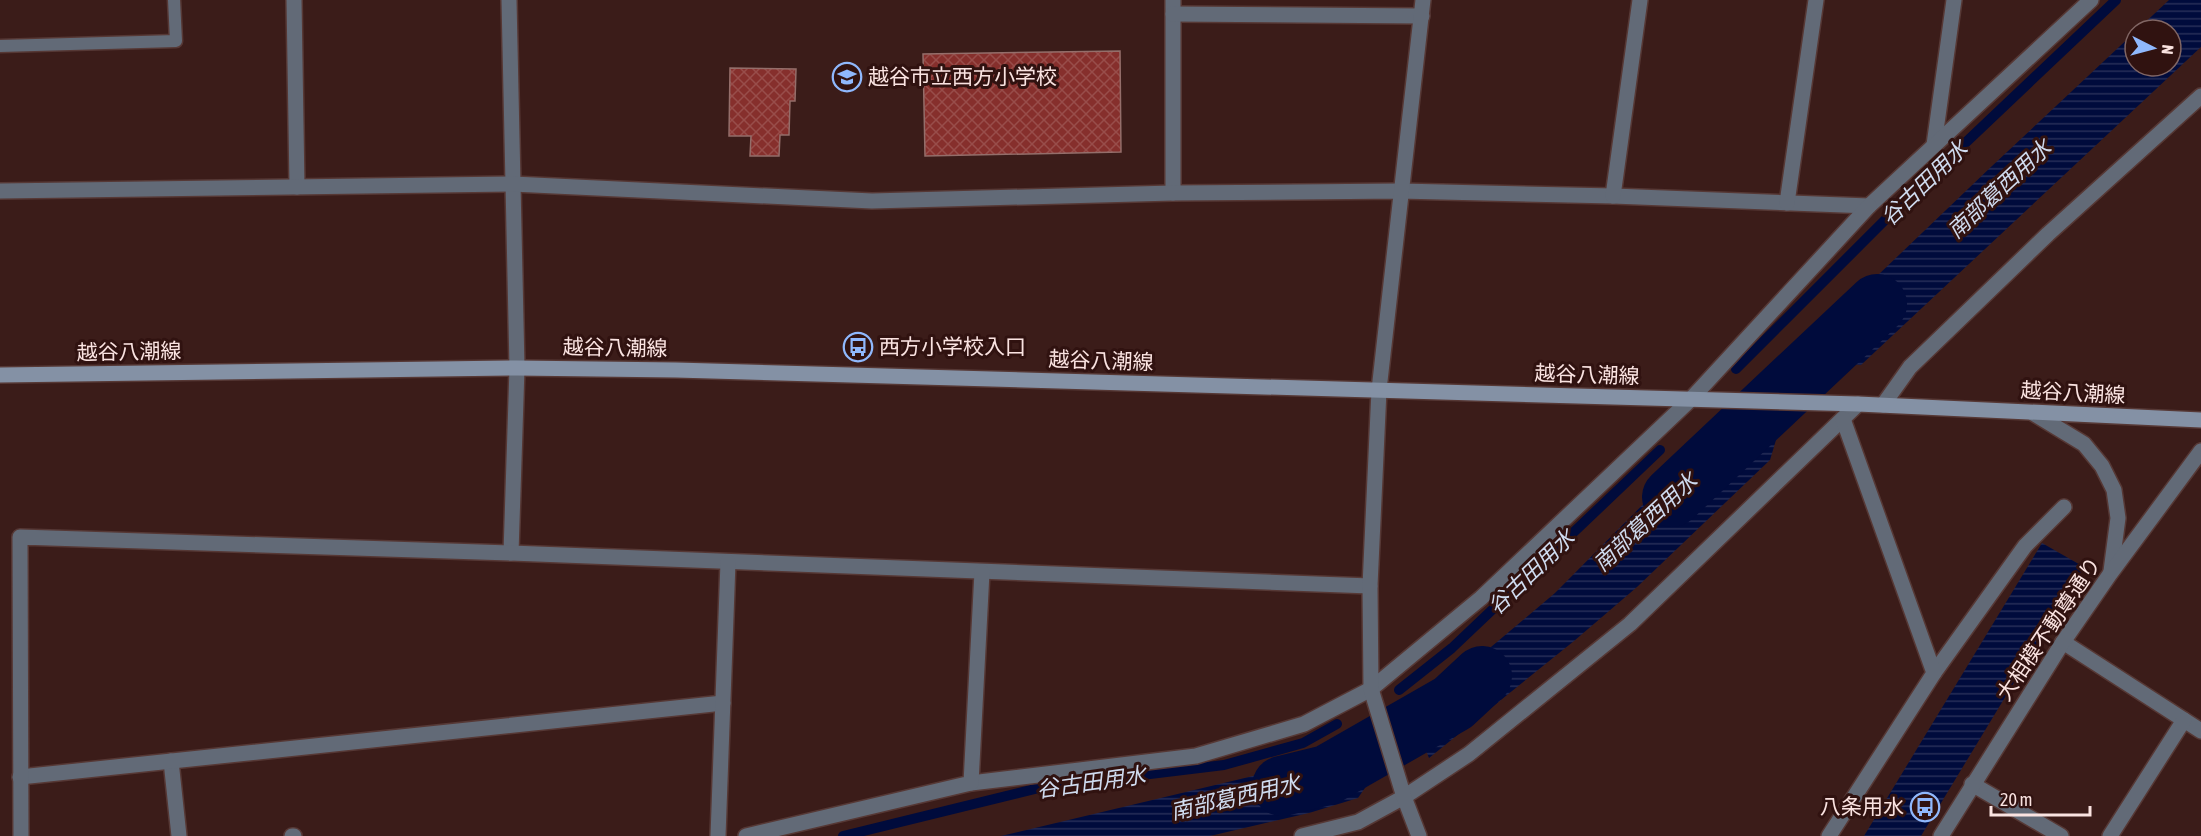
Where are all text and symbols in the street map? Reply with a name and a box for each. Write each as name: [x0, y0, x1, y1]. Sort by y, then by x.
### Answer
north arrow: [2123, 18, 2183, 78]
text: N: [2158, 44, 2177, 55]
school or university icon: 越谷市立西方小学校: [831, 61, 863, 93]
place label: 越谷市立西方小学校: [868, 64, 1057, 88]
water label: 南部葛西用水: [1942, 133, 2058, 244]
water label: 谷古田用水: [1875, 134, 1974, 231]
bus stop icon: 西方小学校入口: [842, 331, 874, 363]
street label: 越谷八潮線: [562, 334, 668, 360]
place label: 西方小学校入口: [879, 334, 1026, 358]
street label: 越谷八潮線: [76, 338, 182, 364]
street label: 越谷八潮線: [1048, 346, 1154, 374]
street label: 越谷八潮線: [1534, 360, 1640, 388]
street label: 越谷八潮線: [2020, 377, 2126, 407]
water label: 南部葛西用水: [1588, 466, 1704, 577]
water label: 谷古田用水: [1482, 523, 1581, 620]
street label: 大相模不動尊通り: [1991, 552, 2105, 705]
water label: 谷古田用水: [1035, 761, 1149, 803]
water label: 南部葛西用水: [1168, 769, 1304, 825]
scale bar: [1991, 779, 2090, 817]
text: 20 m: [2000, 789, 2032, 810]
bus stop icon: 八条用水: [1909, 791, 1941, 823]
place label: 八条用水: [1820, 794, 1904, 818]

